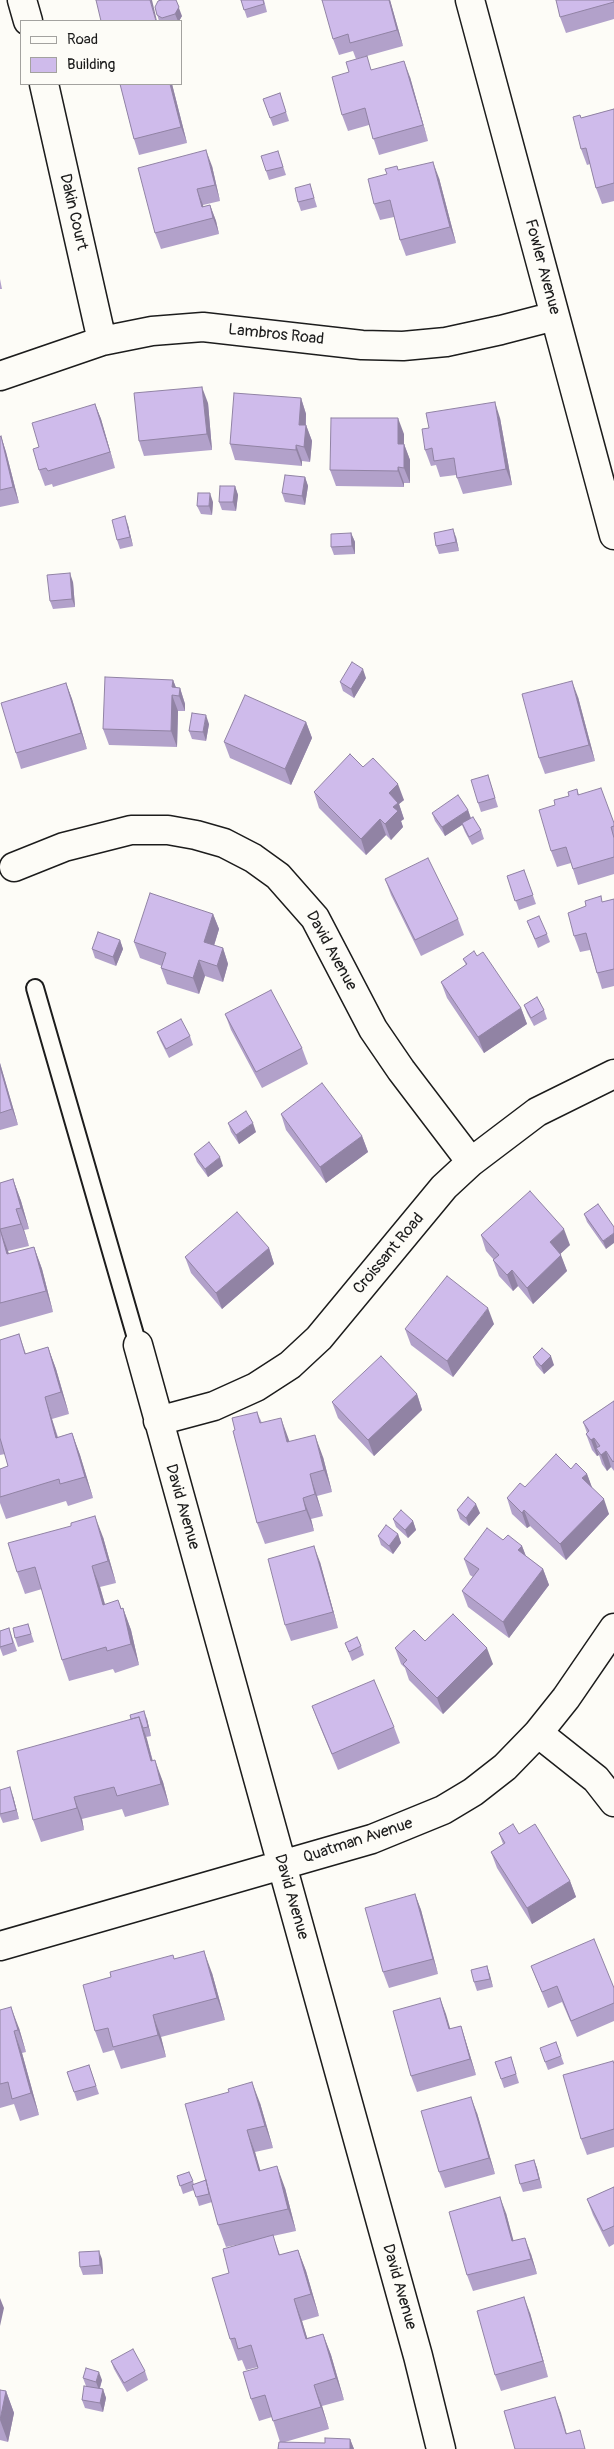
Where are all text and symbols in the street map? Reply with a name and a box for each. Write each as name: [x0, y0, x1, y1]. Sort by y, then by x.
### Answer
legend: [20, 20, 182, 85]
text: Road: [67, 30, 98, 49]
text: Building: [67, 55, 115, 74]
street label: Dakin Court: [55, 172, 91, 252]
street label: Fowler Avenue: [520, 217, 564, 317]
street label: Lambros Road: [227, 320, 325, 350]
street label: David Avenue: [301, 908, 361, 994]
street label: Croissant Road: [350, 1210, 428, 1298]
street label: David Avenue: [161, 1462, 203, 1552]
street label: Quatman Avenue: [301, 1814, 415, 1868]
street label: David Avenue: [270, 1852, 312, 1942]
street label: David Avenue: [378, 2242, 420, 2332]

